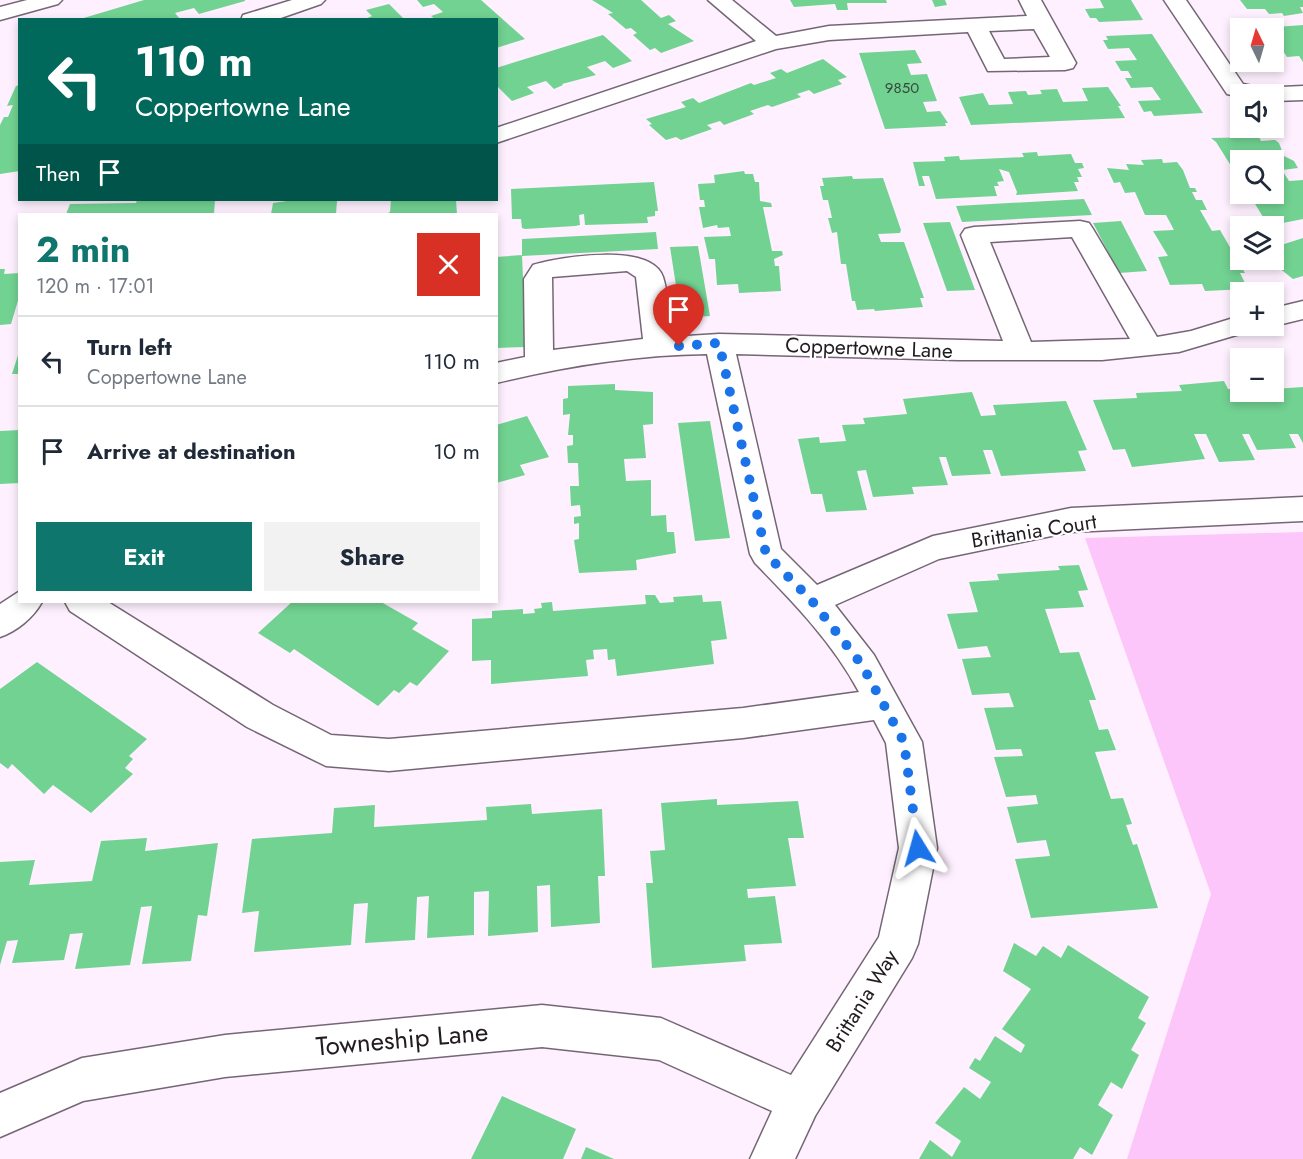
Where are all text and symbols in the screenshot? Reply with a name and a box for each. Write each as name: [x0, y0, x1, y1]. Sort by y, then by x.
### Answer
north arrow: [1230, 18, 1284, 72]
map controls: [1230, 18, 1284, 402]
text: 110 m: [135, 31, 253, 92]
icon: left: [36, 42, 114, 120]
house number: 9850: [885, 77, 919, 99]
button: sound: [1230, 84, 1284, 138]
text: Coppertowne Lane: [135, 87, 351, 126]
button: search: [1230, 150, 1284, 204]
icon: arrive: [93, 156, 126, 189]
text: Then: [36, 157, 81, 189]
button: layers: [1230, 216, 1284, 270]
text: 2 min: [36, 223, 131, 275]
button: close: [417, 233, 480, 296]
text: 120 m · 17:01: [36, 272, 154, 301]
button: +: [1230, 282, 1284, 336]
pin: [653, 284, 704, 346]
icon: arrive: [662, 293, 695, 326]
street label: Coppertowne Lane: [785, 330, 954, 366]
text: Turn left: [87, 331, 172, 363]
icon: left: [36, 345, 69, 378]
text: 110 m: [423, 345, 480, 377]
button: −: [1230, 348, 1284, 402]
text: Coppertowne Lane: [87, 363, 247, 392]
icon: arrive: [36, 435, 69, 468]
text: Arrive at destination: [87, 435, 296, 467]
text: 10 m: [433, 435, 480, 467]
street label: Brittania Court: [969, 506, 1099, 556]
button: Exit: [36, 522, 252, 591]
button: Share: [264, 522, 480, 591]
position arrow: [886, 816, 950, 880]
street label: Brittania Way: [819, 943, 906, 1058]
street label: Towneship Lane: [314, 1013, 490, 1065]

